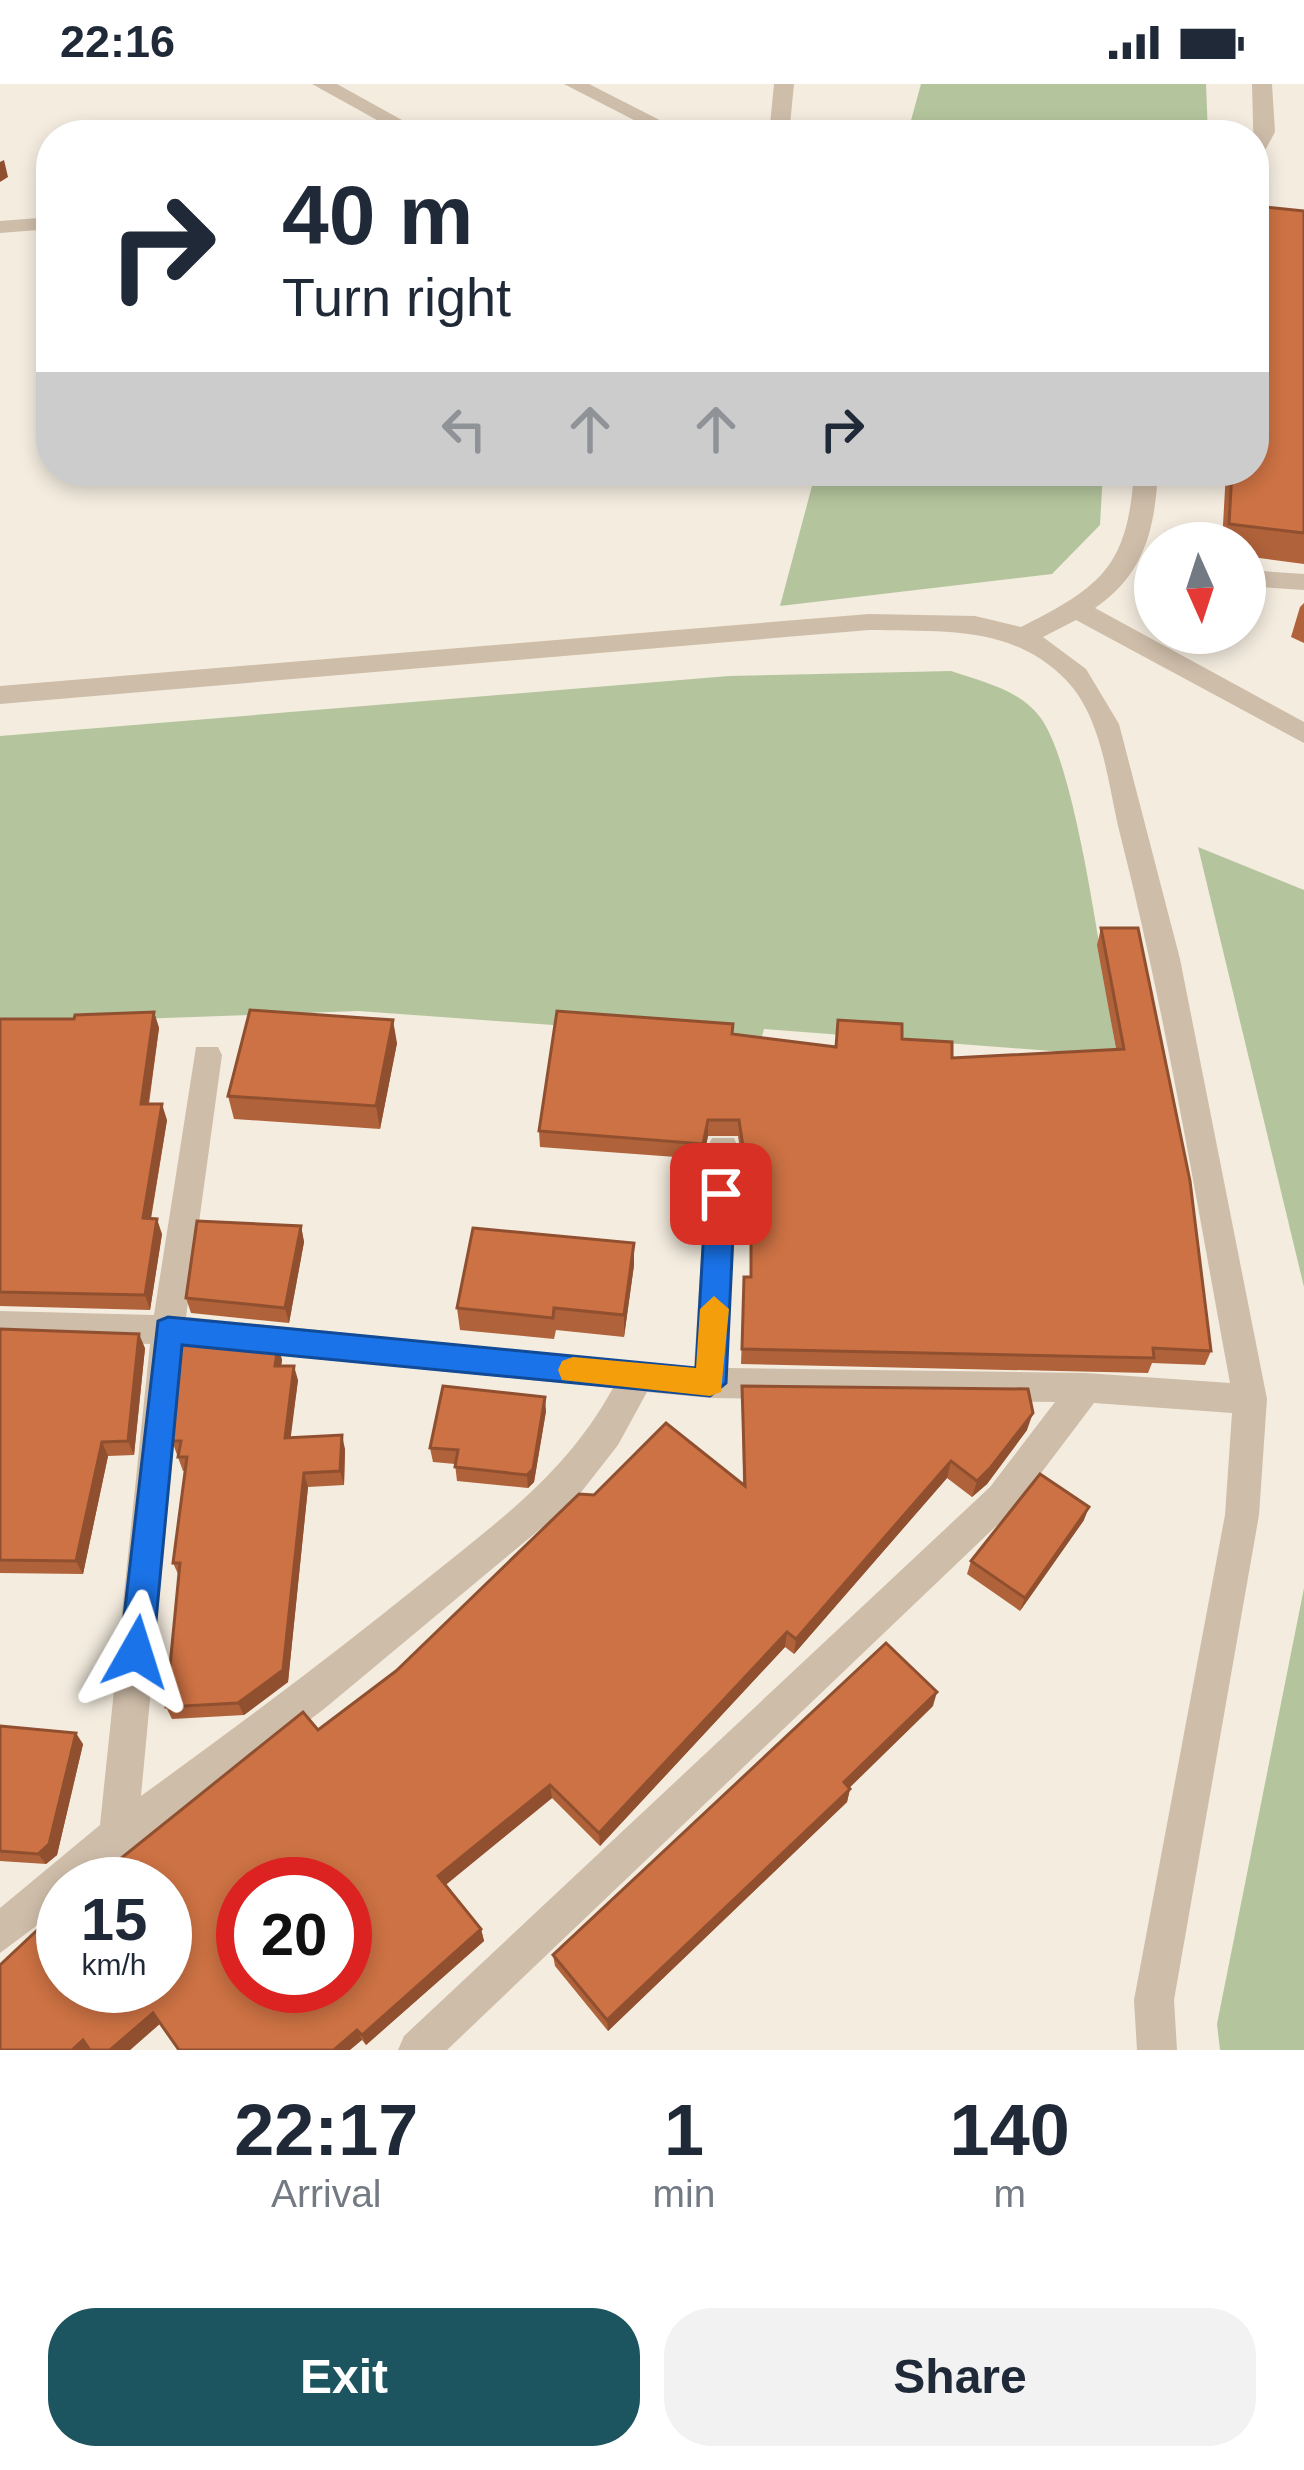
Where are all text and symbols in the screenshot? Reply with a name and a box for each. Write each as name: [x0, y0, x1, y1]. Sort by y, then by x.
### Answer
text: 22:16: [60, 16, 175, 67]
icon: right: [84, 168, 240, 324]
text: 40 m: [282, 168, 473, 262]
text: Turn right: [282, 267, 511, 327]
icon: left: [431, 396, 497, 462]
icon: ahead: [557, 396, 623, 462]
icon: ahead: [683, 396, 749, 462]
icon: right: [809, 396, 875, 462]
north arrow: [1134, 522, 1266, 654]
map controls: [1134, 522, 1266, 654]
pin: [670, 1143, 772, 1245]
icon: arrive: [688, 1161, 754, 1227]
position arrow: [73, 1589, 199, 1715]
speed limit sign: 20: [216, 1857, 372, 2013]
text: 15: [81, 1886, 147, 1953]
text: km/h: [81, 1948, 147, 1981]
text: 22:17: [234, 2090, 418, 2170]
text: 1: [664, 2090, 704, 2170]
text: 140: [950, 2090, 1070, 2170]
text: Arrival: [271, 2172, 382, 2215]
text: min: [653, 2172, 715, 2215]
text: m: [993, 2172, 1026, 2215]
button: Exit: [48, 2308, 640, 2446]
button: Share: [664, 2308, 1256, 2446]

